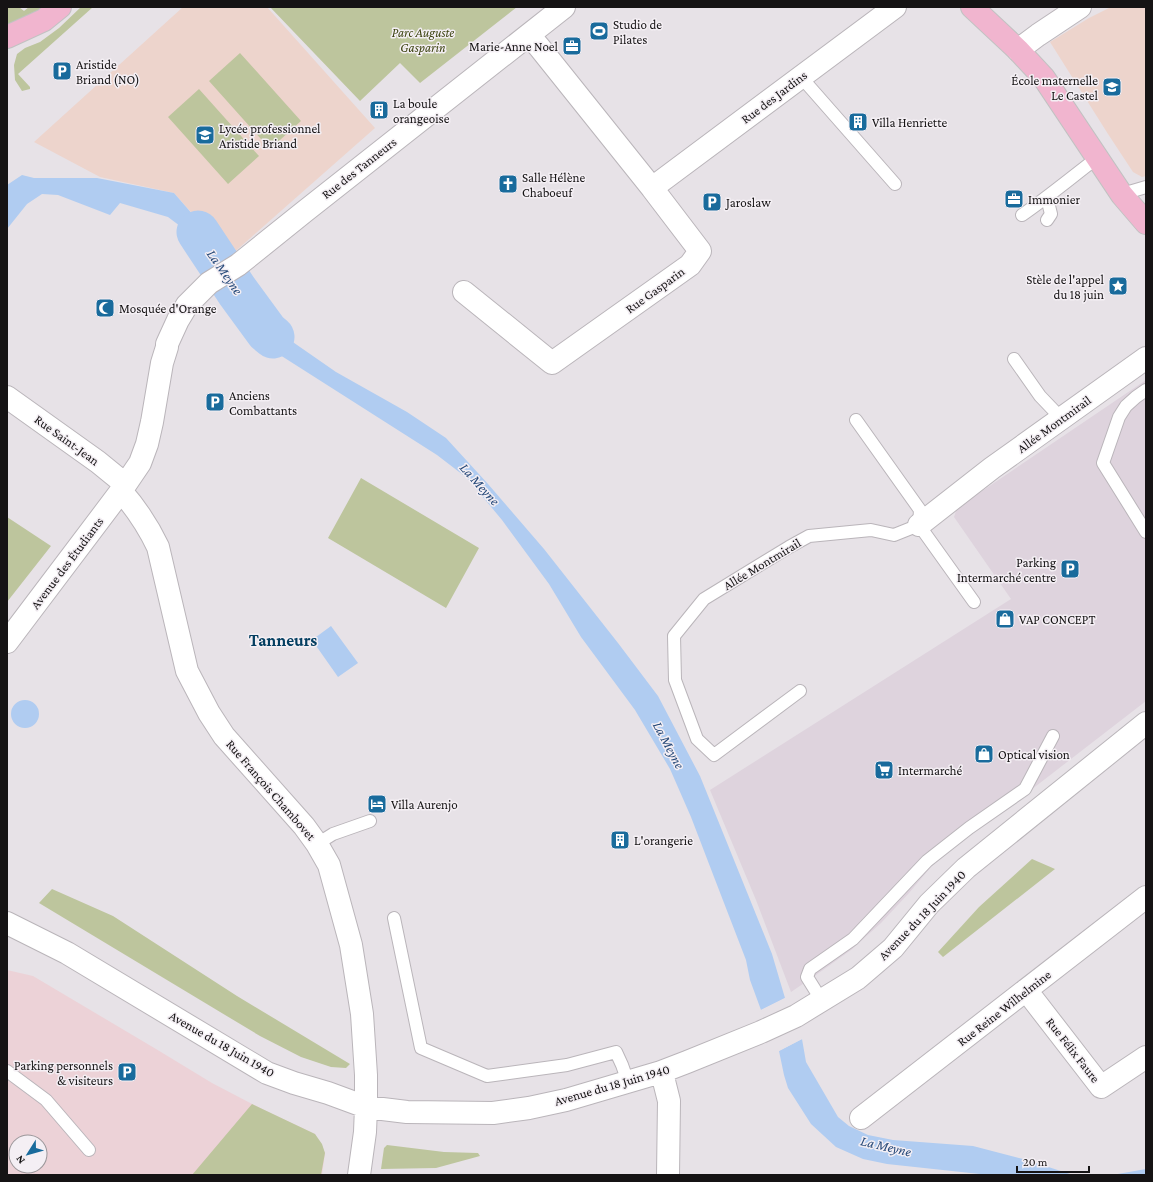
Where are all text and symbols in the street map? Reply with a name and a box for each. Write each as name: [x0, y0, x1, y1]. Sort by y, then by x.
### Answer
place label: Studio de Pilates: [613, 17, 662, 47]
sports icon: Studio de Pilates: [588, 20, 610, 42]
park label: Parc Auguste Gasparin: [392, 25, 454, 55]
office icon: Marie-Anne Noel: [561, 35, 583, 57]
place label: Marie-Anne Noel: [469, 39, 559, 54]
place label: Aristide Briand (NO): [76, 57, 140, 88]
parking icon: Aristide Briand (NO): [51, 60, 73, 82]
street label: Rue des Jardins: [738, 67, 810, 127]
place label: École maternelle Le Castel: [1011, 73, 1099, 103]
school or university icon: École maternelle Le Castel: [1101, 76, 1123, 98]
place label: La boule orangeoise: [393, 96, 450, 126]
building icon: La boule orangeoise: [368, 99, 390, 121]
building icon: Villa Henriette: [847, 111, 869, 133]
place label: Villa Henriette: [872, 115, 947, 130]
place label: Lycée professionnel Aristide Briand: [219, 121, 321, 151]
school or university icon: Lycée professionnel Aristide Briand: [194, 124, 216, 146]
street label: Rue des Tanneurs: [319, 134, 399, 202]
place label: Salle Hélène Chaboeuf: [522, 170, 585, 200]
church icon: Salle Hélène Chaboeuf: [497, 173, 519, 195]
office icon: Immonier: [1003, 188, 1025, 210]
parking icon: Jaroslaw: [701, 191, 723, 213]
place label: Immonier: [1028, 192, 1080, 207]
place label: Jaroslaw: [725, 195, 771, 210]
water label: La Meyne: [204, 246, 247, 298]
street label: Rue Gasparin: [623, 264, 687, 316]
place label: Stèle de l'appel du 18 juin: [1026, 272, 1105, 303]
place icon: Stèle de l'appel du 18 juin: [1107, 275, 1129, 297]
mosque icon: Mosquée d'Orange: [94, 297, 116, 319]
place label: Mosquée d'Orange: [119, 301, 217, 316]
place label: Anciens Combattants: [229, 388, 297, 418]
parking icon: Anciens Combattants: [204, 391, 226, 413]
street label: Allée Montmirail: [1014, 392, 1094, 456]
street label: Rue Saint-Jean: [32, 412, 102, 468]
water label: La Meyne: [457, 460, 504, 509]
street label: Avenue des Étudiants: [27, 514, 107, 612]
street label: Allée Montmirail: [721, 535, 804, 593]
place label: Parking Intermarché centre: [957, 555, 1057, 585]
parking icon: Parking Intermarché centre: [1059, 558, 1081, 580]
shop icon: VAP CONCEPT: [994, 608, 1016, 630]
place label: VAP CONCEPT: [1019, 612, 1095, 627]
district label: Tanneurs: [249, 631, 317, 650]
water label: La Meyne: [650, 719, 688, 772]
street label: Rue François Chambovet: [223, 737, 319, 844]
shop icon: Optical vision: [973, 743, 995, 765]
place label: Optical vision: [998, 747, 1070, 762]
supermarket icon: Intermarché: [873, 759, 895, 781]
place label: Intermarché: [898, 763, 963, 778]
hotel icon: Villa Aurenjo: [366, 793, 388, 815]
place label: Villa Aurenjo: [391, 797, 458, 813]
building icon: L'orangerie: [609, 829, 631, 851]
place label: L'orangerie: [634, 833, 693, 848]
street label: Avenue du 18 Juin 1940: [875, 867, 969, 963]
street label: Rue Reine Wilhelmine: [954, 967, 1054, 1049]
street label: Avenue du 18 Juin 1940: [167, 1008, 277, 1080]
street label: Rue Félix Faure: [1043, 1015, 1103, 1086]
place label: Parking personnels & visiteurs: [14, 1058, 113, 1088]
parking icon: Parking personnels & visiteurs: [116, 1061, 138, 1083]
street label: Avenue du 18 Juin 1940: [553, 1061, 671, 1109]
water label: La Meyne: [859, 1132, 913, 1160]
north arrow: [8, 1134, 48, 1174]
scale bar: [1017, 1148, 1089, 1174]
text: N: [13, 1153, 27, 1167]
text: 20 m: [1023, 1155, 1048, 1169]

